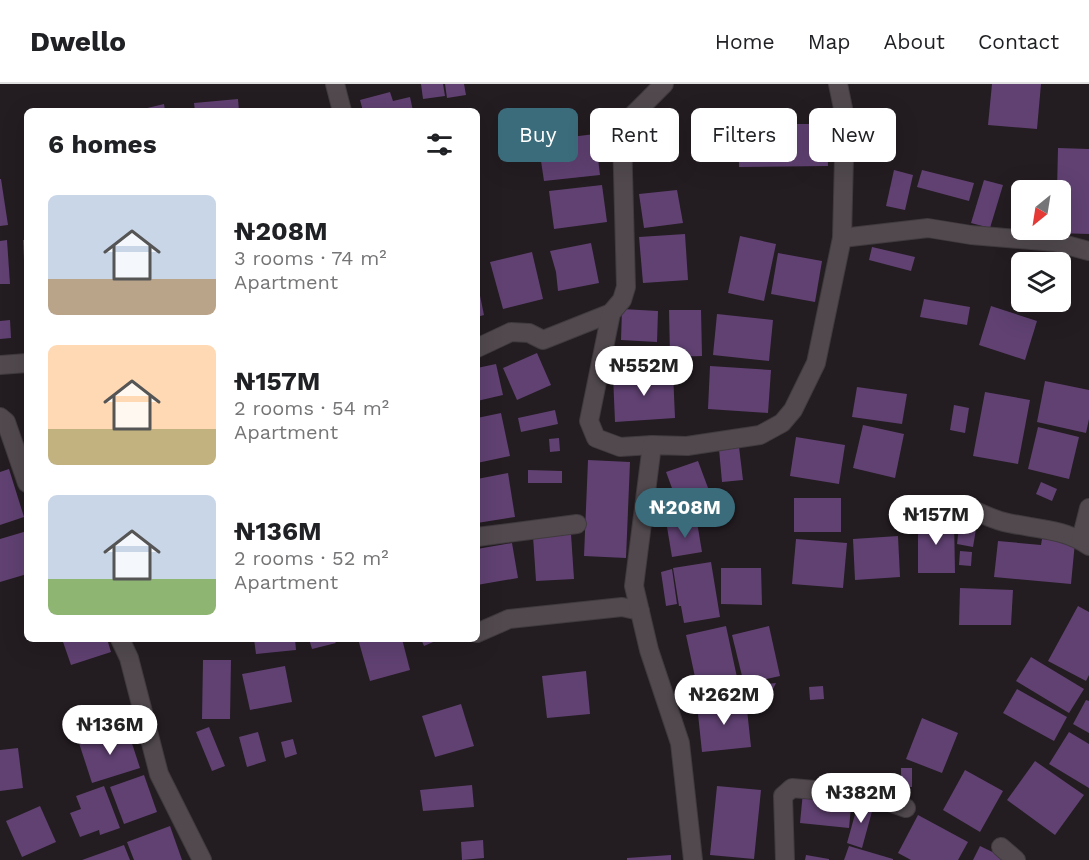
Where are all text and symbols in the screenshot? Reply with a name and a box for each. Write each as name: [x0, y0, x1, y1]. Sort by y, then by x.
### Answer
text: Dwello: [30, 25, 126, 58]
text: Home: [715, 29, 775, 54]
text: Map: [808, 29, 851, 54]
text: About: [884, 29, 945, 54]
text: Contact: [978, 29, 1059, 54]
chip: Buy: [498, 108, 578, 162]
chip: Rent: [590, 108, 679, 162]
chip: Filters: [691, 108, 797, 162]
chip: New: [809, 108, 896, 162]
icon: filters: [423, 128, 456, 161]
text: 6 homes: [48, 129, 157, 159]
north arrow: [1011, 180, 1071, 240]
map controls: [1011, 180, 1071, 312]
text: ₦208M: [234, 216, 328, 246]
icon: home: [96, 219, 168, 291]
text: 3 rooms · 74 m²: [234, 246, 387, 270]
button: layers: [1011, 252, 1071, 312]
text: Apartment: [234, 270, 338, 294]
pin: ₦552M: [602, 346, 686, 397]
text: ₦552M: [609, 353, 679, 377]
text: ₦157M: [234, 366, 320, 396]
icon: home: [96, 369, 168, 441]
text: 2 rooms · 54 m²: [234, 396, 389, 420]
text: Apartment: [234, 420, 338, 444]
pin: ₦208M: [643, 488, 727, 539]
text: ₦208M: [649, 495, 721, 519]
pin: ₦157M: [894, 495, 978, 546]
text: ₦157M: [903, 502, 969, 526]
text: ₦136M: [234, 516, 322, 546]
icon: home: [96, 519, 168, 591]
text: 2 rooms · 52 m²: [234, 546, 389, 570]
text: Apartment: [234, 570, 338, 594]
pin: ₦262M: [682, 675, 766, 726]
text: ₦262M: [689, 682, 759, 706]
pin: ₦136M: [68, 705, 152, 756]
text: ₦136M: [76, 712, 144, 736]
pin: ₦382M: [819, 773, 903, 824]
text: ₦382M: [826, 780, 896, 804]

